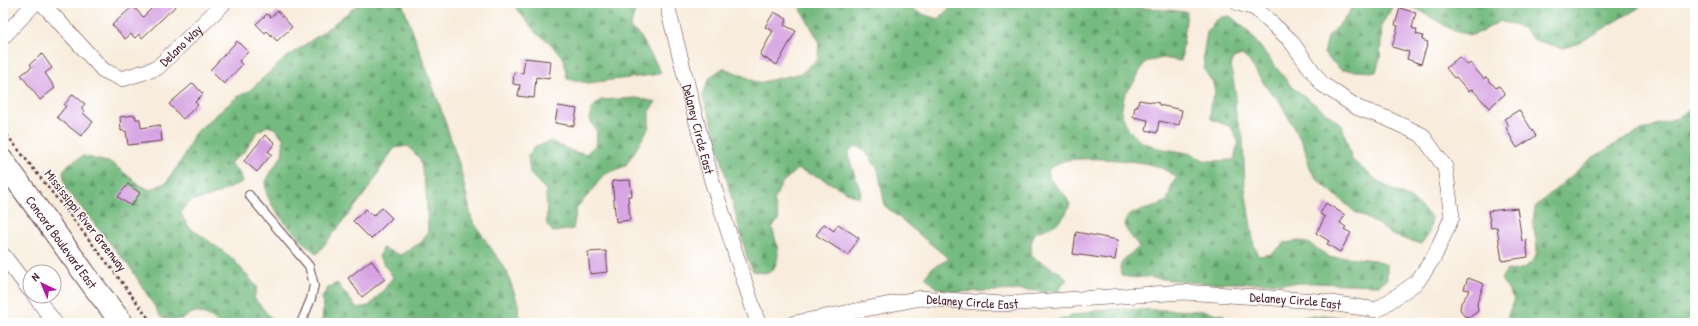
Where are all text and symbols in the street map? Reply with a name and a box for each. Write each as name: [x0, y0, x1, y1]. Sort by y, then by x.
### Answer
street label: Delano Way: [155, 20, 206, 70]
street label: Delaney Circle East: [679, 83, 719, 176]
street label: Mississippi River Greenway: [40, 165, 132, 275]
street label: Concord Boulevard East: [22, 192, 102, 293]
north arrow: [22, 264, 62, 304]
text: N: [28, 270, 42, 284]
street label: Delaney Circle East: [1249, 288, 1343, 314]
street label: Delaney Circle East: [926, 289, 1019, 313]

